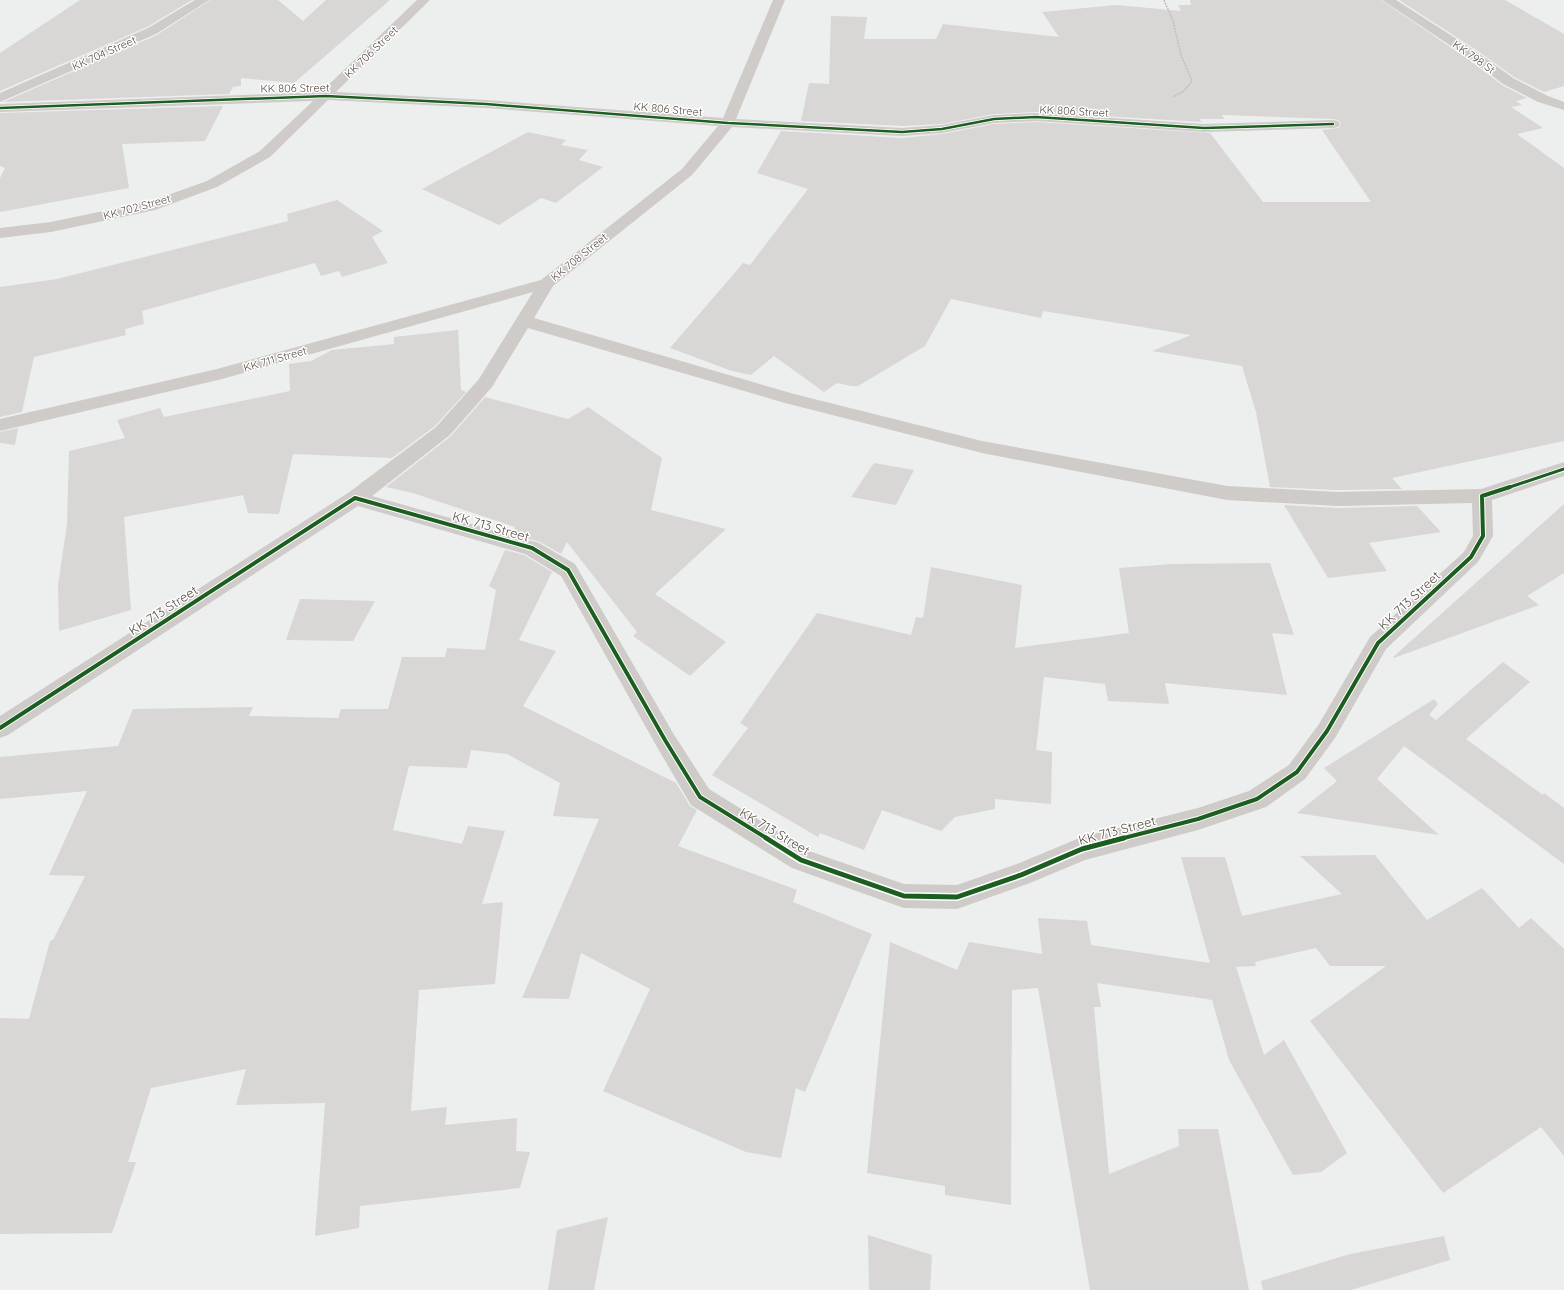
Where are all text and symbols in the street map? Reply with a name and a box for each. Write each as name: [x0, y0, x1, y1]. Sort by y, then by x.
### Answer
street label: KK 706 Street: [341, 23, 401, 81]
street label: KK 704 Street: [70, 32, 139, 73]
street label: KK 798 St: [1450, 37, 1498, 77]
street label: KK 806 Street: [260, 80, 330, 96]
street label: KK 806 Street: [633, 99, 703, 119]
street label: KK 806 Street: [1039, 102, 1109, 120]
street label: KK 702 Street: [102, 191, 172, 223]
street label: KK 708 Street: [548, 230, 610, 284]
street label: KK 711 Street: [242, 343, 309, 375]
street label: KK 713 Street: [451, 507, 531, 545]
street label: KK 713 Street: [1375, 567, 1443, 633]
street label: KK 713 Street: [125, 582, 201, 638]
street label: KK 713 Street: [737, 804, 813, 858]
street label: KK 713 Street: [1077, 812, 1157, 848]

